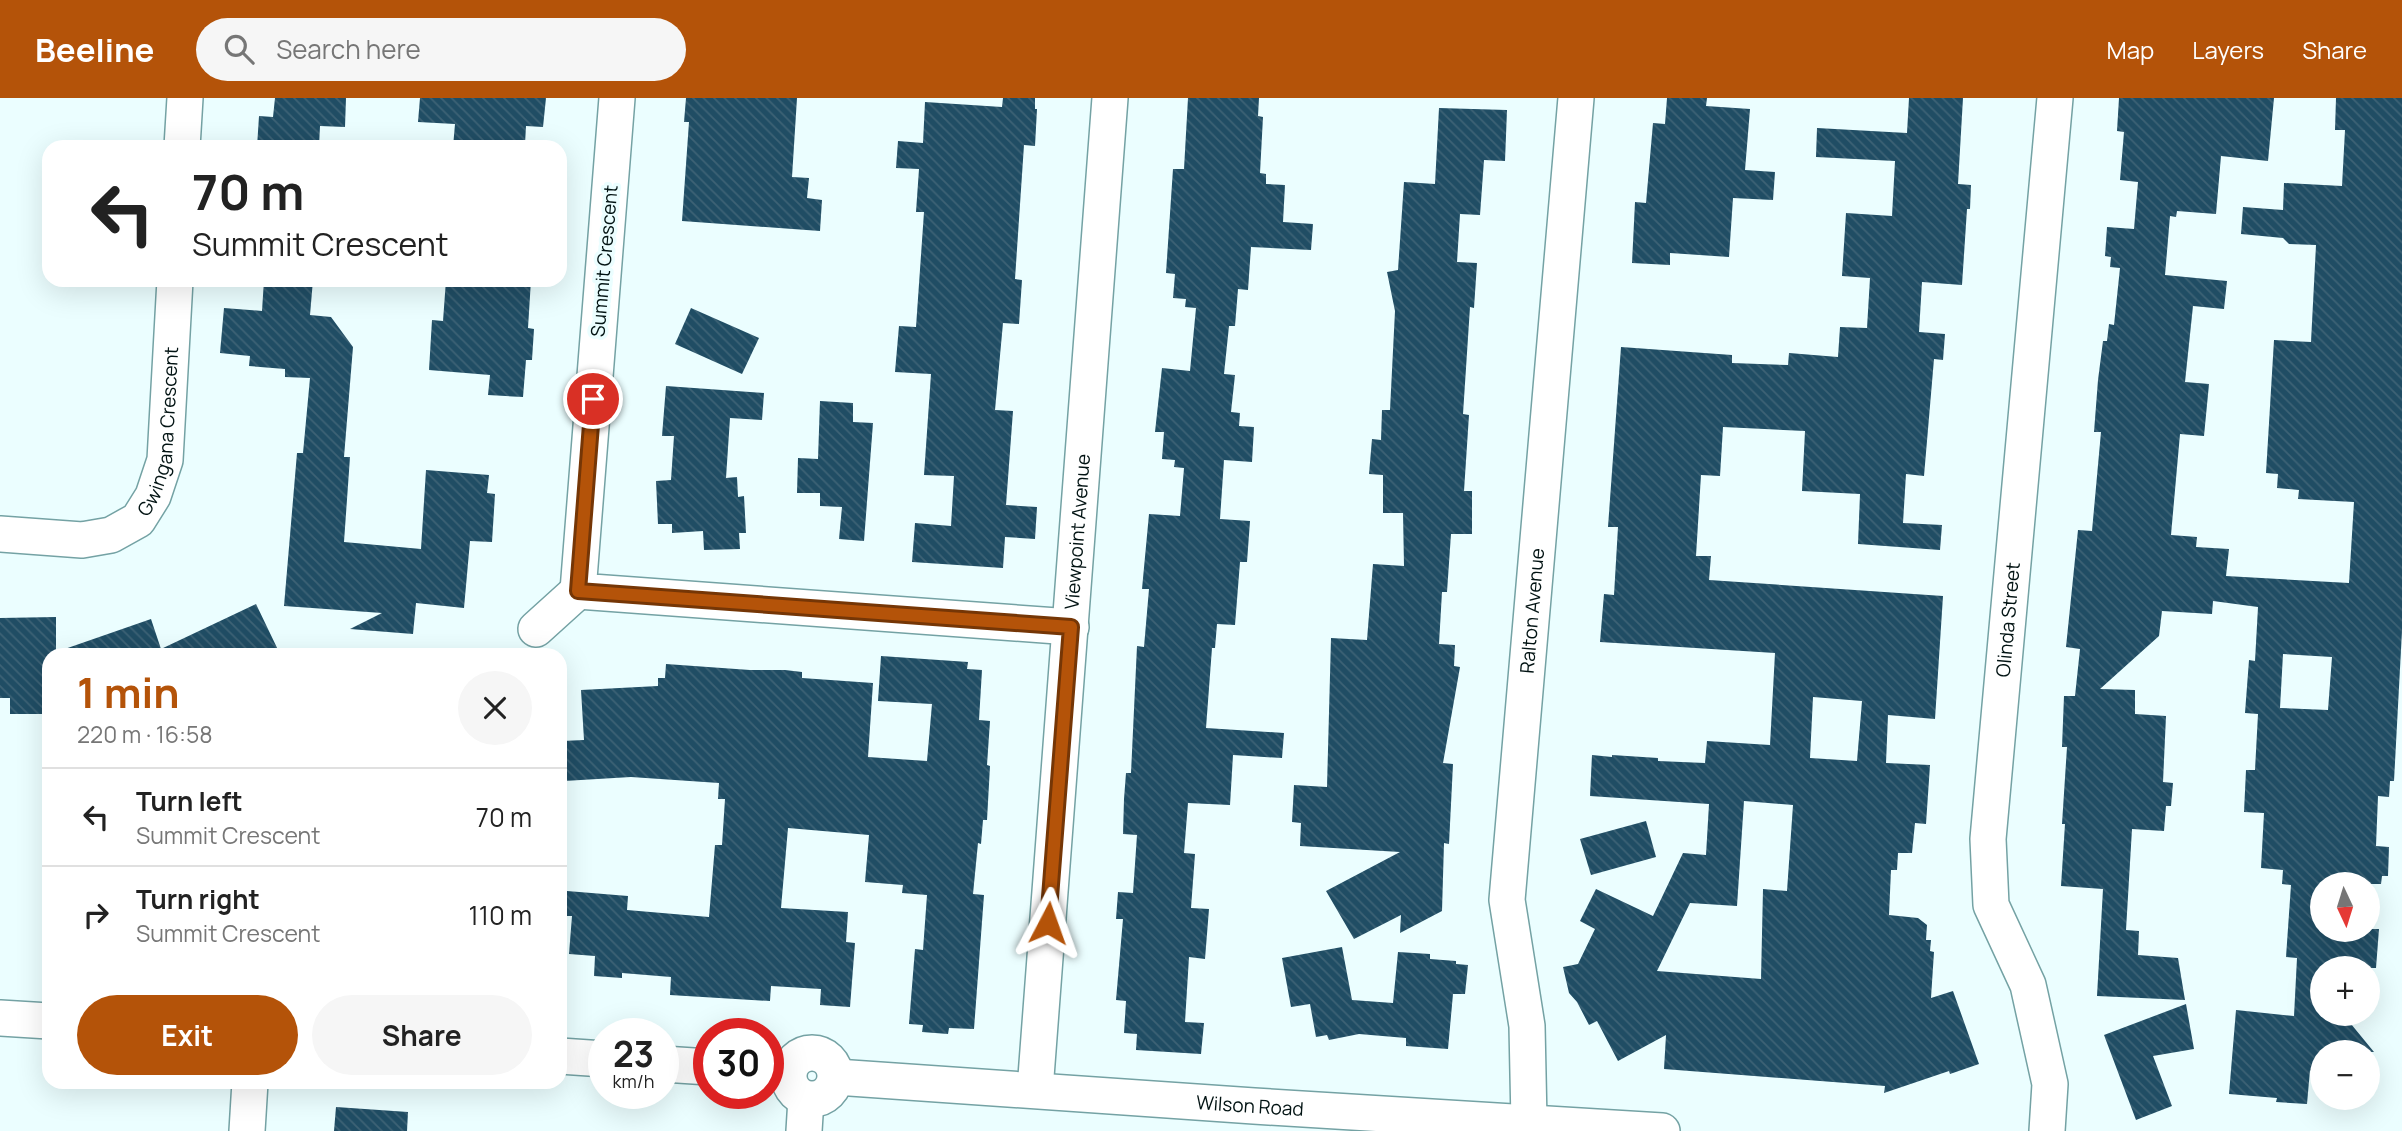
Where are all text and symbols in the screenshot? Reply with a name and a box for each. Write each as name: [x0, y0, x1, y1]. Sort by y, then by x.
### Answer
search box: [196, 18, 686, 81]
text: Beeline: [35, 27, 154, 72]
icon: search: [220, 30, 258, 68]
text: Search here: [276, 31, 421, 67]
text: Map: [2107, 33, 2154, 66]
text: Layers: [2192, 33, 2264, 66]
text: Share: [2302, 33, 2367, 66]
text: 70 m: [192, 158, 304, 225]
icon: left: [77, 168, 168, 259]
street label: Summit Crescent: [584, 184, 624, 338]
text: Summit Crescent: [192, 222, 449, 266]
street label: Gwingana Crescent: [131, 346, 184, 521]
pin: [563, 369, 623, 429]
icon: arrive: [574, 380, 612, 418]
street label: Viewpoint Avenue: [1058, 453, 1096, 610]
street label: Ralton Avenue: [1514, 547, 1550, 674]
street label: Olinda Street: [1990, 561, 2026, 678]
text: 1 min: [77, 663, 180, 721]
button: close: [458, 671, 532, 745]
text: 220 m · 16:58: [77, 718, 213, 750]
text: Turn left: [136, 783, 243, 819]
icon: left: [77, 798, 115, 836]
text: 70 m: [476, 799, 532, 835]
text: Summit Crescent: [136, 819, 320, 851]
north arrow: [2310, 872, 2380, 942]
map controls: [2310, 872, 2380, 1110]
text: Turn right: [136, 881, 260, 917]
position arrow: [1011, 886, 1085, 960]
icon: right: [77, 896, 115, 934]
text: 110 m: [469, 897, 532, 933]
text: Summit Crescent: [136, 917, 320, 949]
button: +: [2310, 956, 2380, 1026]
button: Exit: [77, 995, 298, 1075]
button: Share: [312, 995, 532, 1075]
speed limit sign: 30: [693, 1018, 784, 1109]
text: 23: [613, 1030, 654, 1078]
button: −: [2310, 1040, 2380, 1110]
text: km/h: [613, 1069, 654, 1093]
street label: Wilson Road: [1195, 1089, 1305, 1122]

